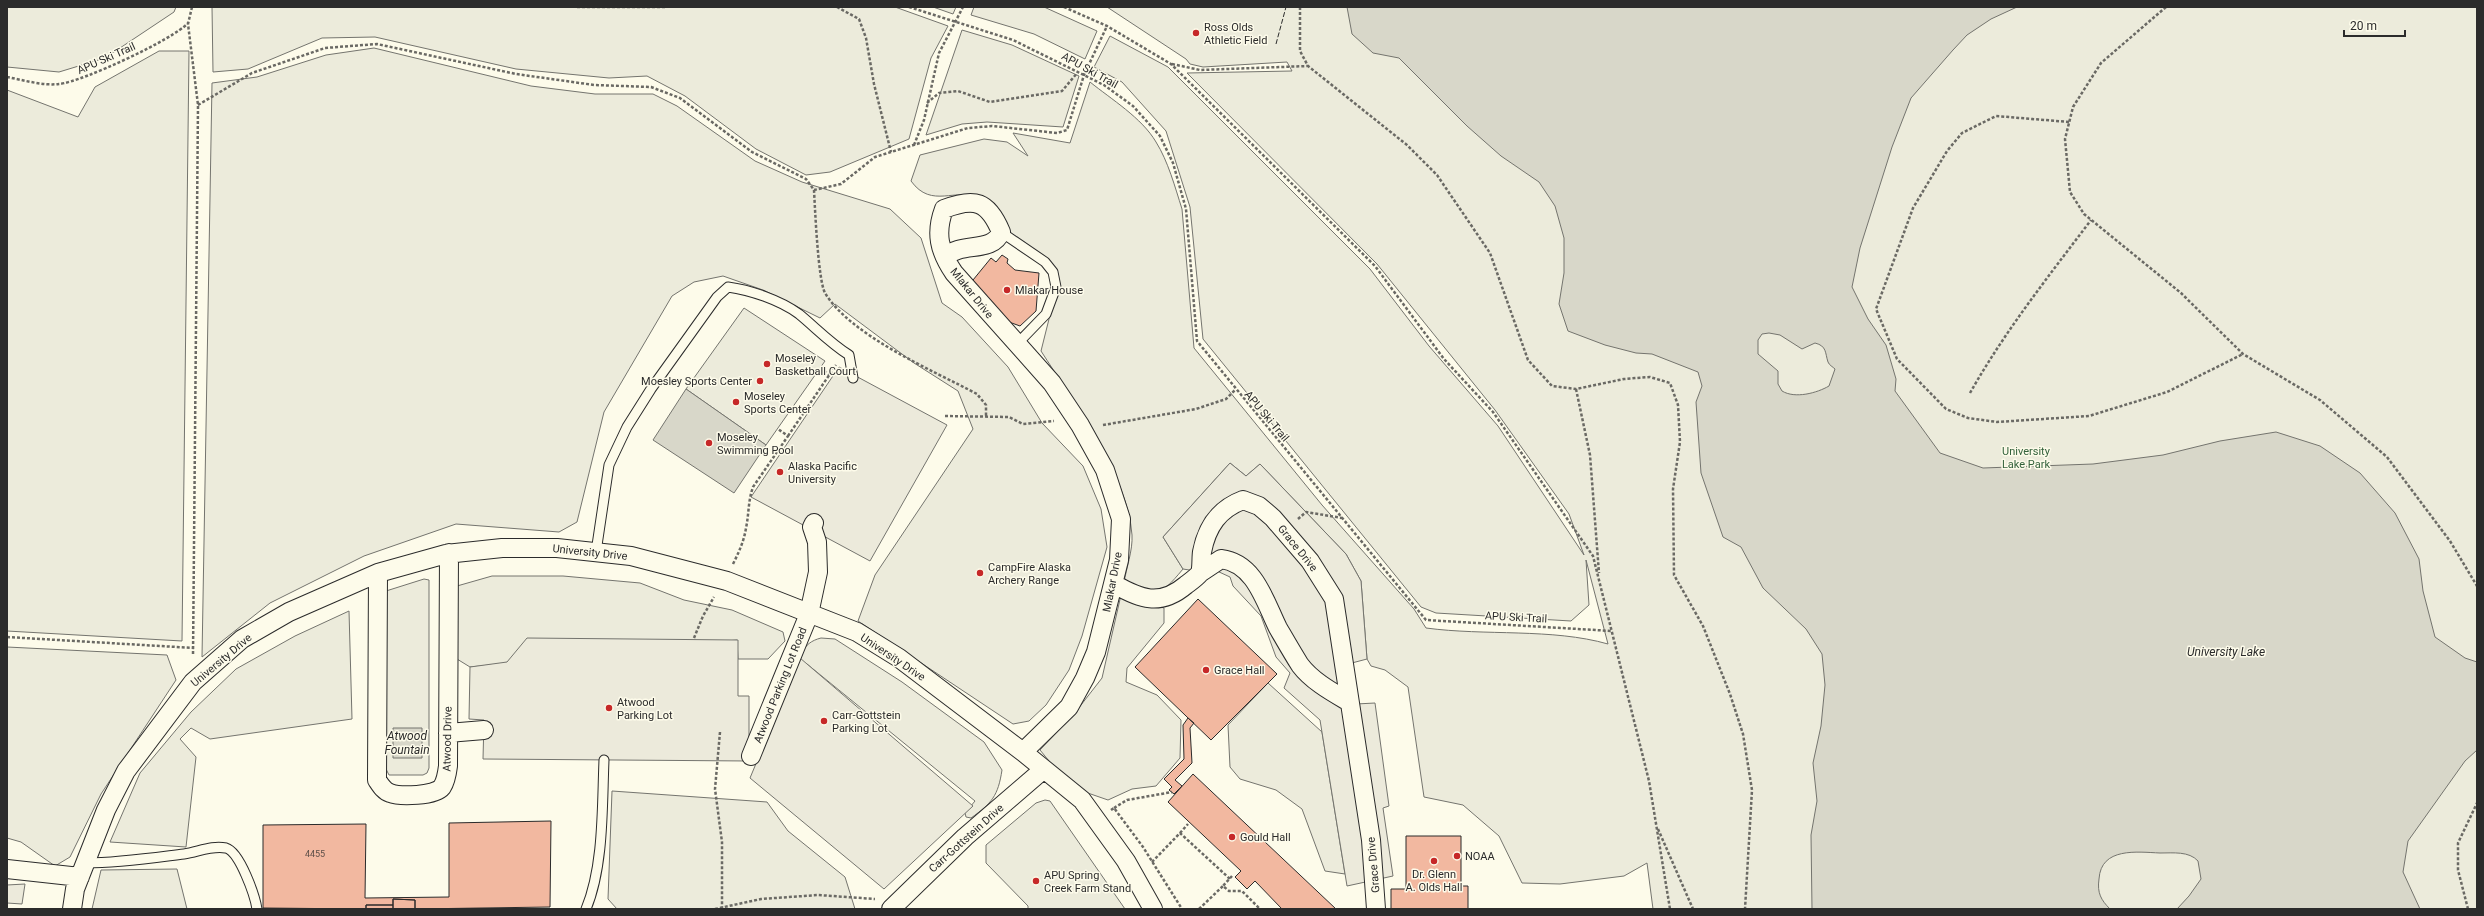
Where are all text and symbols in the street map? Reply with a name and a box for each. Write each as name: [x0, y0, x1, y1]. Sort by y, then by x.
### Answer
scale bar: [2344, 12, 2405, 38]
text: 20 m: [2350, 19, 2377, 33]
place label: Ross Olds Athletic Field: [1204, 21, 1267, 47]
marker: Ross Olds Athletic Field: [1191, 28, 1201, 38]
street label: APU Ski Trail: [75, 40, 137, 77]
street label: APU Ski Trail: [1059, 50, 1120, 91]
street label: Mlakar Drive: [947, 266, 996, 321]
place label: Mlakar House: [1015, 284, 1083, 297]
marker: Mlakar House: [1002, 285, 1012, 295]
place label: Moseley Basketball Court: [775, 352, 856, 378]
marker: Moseley Basketball Court: [762, 359, 772, 369]
place label: Moesley Sports Center: [641, 375, 752, 388]
marker: Moesley Sports Center: [755, 376, 765, 386]
street label: APU Ski Trail: [1242, 388, 1292, 444]
place label: Moseley Sports Center: [744, 390, 811, 416]
marker: Moseley Sports Center: [731, 397, 741, 407]
place label: Moseley Swimming Pool: [717, 431, 794, 457]
marker: Moseley Swimming Pool: [704, 438, 714, 448]
park label: University Lake Park: [2002, 445, 2051, 471]
place label: Alaska Pacific University: [788, 460, 857, 486]
marker: Alaska Pacific University: [775, 467, 785, 477]
street label: Grace Drive: [1275, 522, 1320, 574]
street label: University Drive: [552, 542, 628, 563]
street label: Mlakar Drive: [1100, 551, 1125, 613]
place label: CampFire Alaska Archery Range: [988, 561, 1071, 587]
marker: CampFire Alaska Archery Range: [975, 568, 985, 578]
street label: APU Ski Trail: [1485, 609, 1547, 626]
street label: Atwood Parking Lot Road: [751, 625, 810, 745]
street label: University Drive: [188, 631, 254, 690]
street label: University Drive: [858, 631, 928, 684]
water label: University Lake: [2187, 645, 2265, 659]
place label: Grace Hall: [1214, 664, 1265, 677]
marker: Grace Hall: [1201, 665, 1211, 675]
place label: Atwood Parking Lot: [617, 696, 673, 722]
marker: Atwood Parking Lot: [604, 703, 614, 713]
street label: Atwood Drive: [440, 706, 455, 772]
place label: Carr-Gottstein Parking Lot: [832, 709, 900, 735]
marker: Carr-Gottstein Parking Lot: [819, 716, 829, 726]
water label: Atwood Fountain: [384, 729, 430, 757]
street label: Carr-Gottstein Drive: [926, 801, 1006, 875]
place label: Gould Hall: [1240, 831, 1291, 844]
marker: Gould Hall: [1227, 832, 1237, 842]
street label: Grace Drive: [1365, 836, 1382, 893]
house number: 4455: [305, 849, 325, 859]
place label: NOAA: [1465, 850, 1495, 863]
marker: NOAA: [1452, 851, 1462, 861]
marker: Dr. Glenn A. Olds Hall: [1429, 856, 1439, 866]
place label: Dr. Glenn A. Olds Hall: [1406, 868, 1462, 894]
place label: APU Spring Creek Farm Stand: [1044, 869, 1131, 895]
marker: APU Spring Creek Farm Stand: [1031, 876, 1041, 886]

